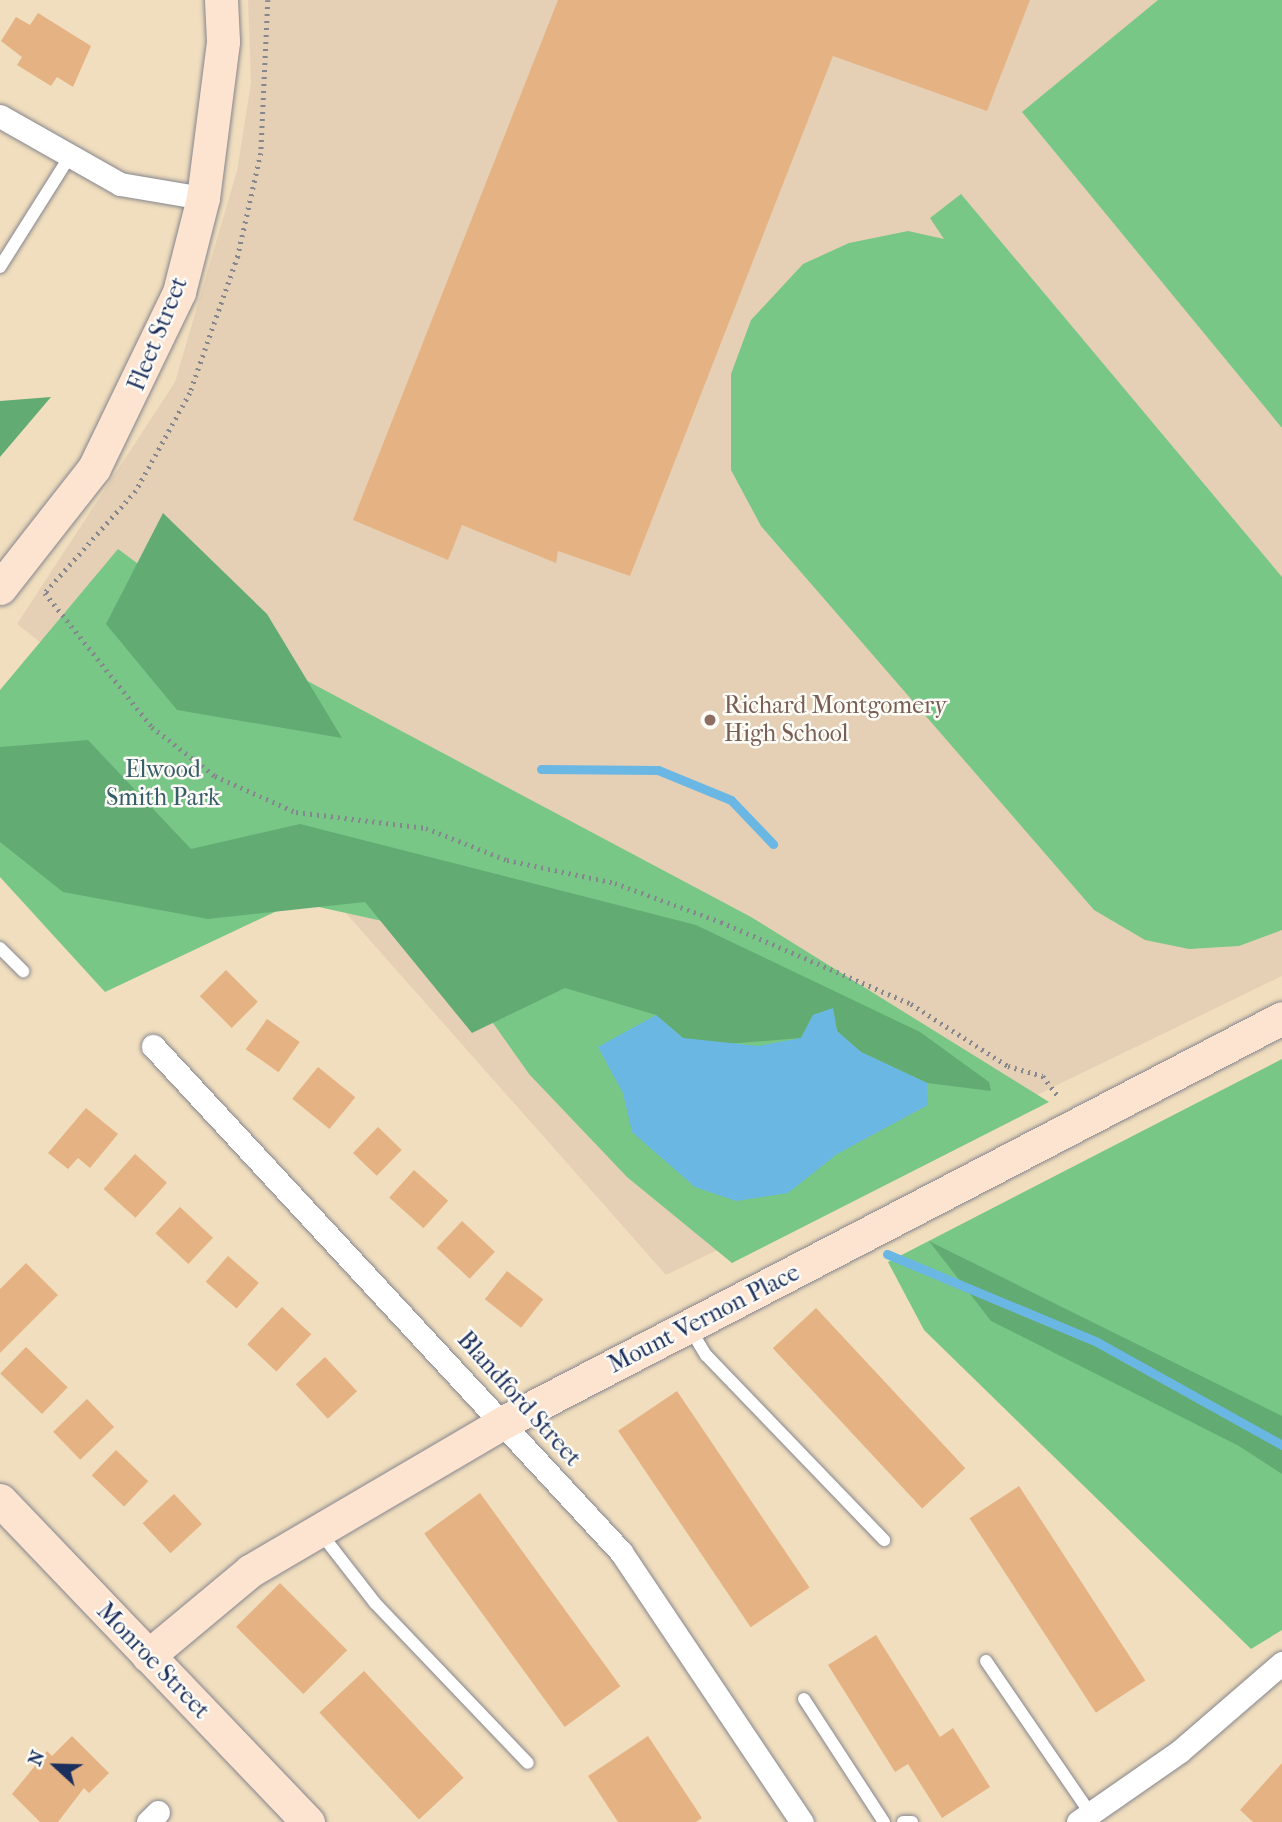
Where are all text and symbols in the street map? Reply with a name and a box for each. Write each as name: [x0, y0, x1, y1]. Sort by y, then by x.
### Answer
street label: Fleet Street: [122, 273, 194, 395]
place label: Richard Montgomery High School: [724, 692, 947, 748]
marker: Richard Montgomery High School: [702, 712, 718, 728]
park label: Elwood Smith Park: [106, 756, 220, 812]
street label: Mount Vernon Place: [604, 1258, 804, 1380]
street label: Blandford Street: [451, 1326, 587, 1472]
street label: Monroe Street: [90, 1597, 216, 1725]
north arrow: [21, 1731, 91, 1801]
text: N: [24, 1747, 49, 1769]

